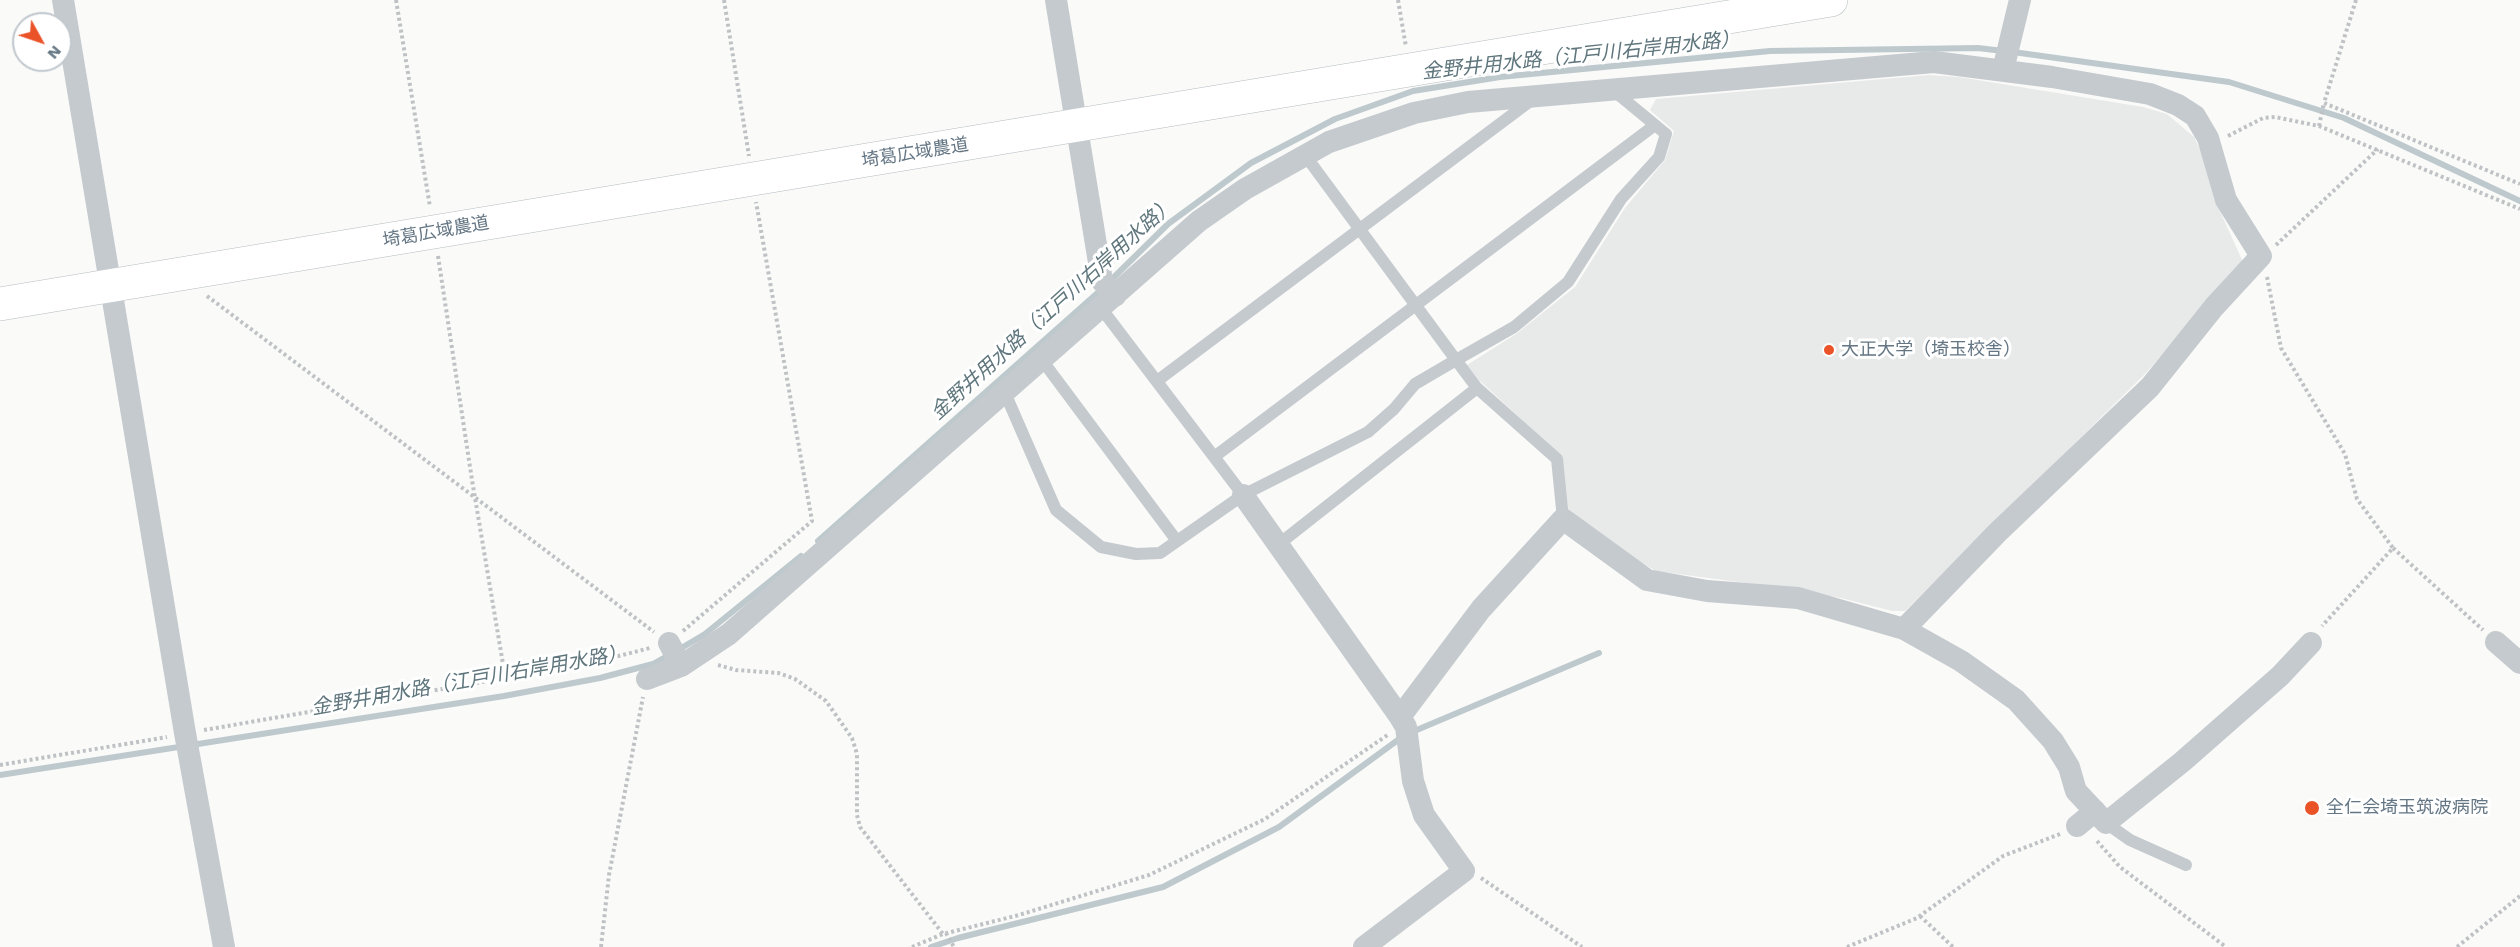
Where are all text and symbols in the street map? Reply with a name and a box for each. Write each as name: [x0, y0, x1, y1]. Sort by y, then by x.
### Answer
north arrow: [12, 12, 72, 72]
water label: 金野井用水路（江戸川右岸用水路）: [1421, 27, 1741, 85]
text: N: [44, 42, 66, 63]
street label: 埼葛広域農道: [860, 134, 970, 172]
water label: 金野井用水路（江戸川右岸用水路）: [926, 193, 1180, 425]
street label: 埼葛広域農道: [381, 212, 491, 252]
place label: 大正大学（埼玉校舎）: [1841, 339, 2021, 361]
marker: 大正大学（埼玉校舎）: [1822, 343, 1836, 357]
water label: 金野井用水路（江戸川右岸用水路）: [309, 641, 629, 721]
place label: 全仁会埼玉筑波病院: [2326, 797, 2488, 819]
marker: 全仁会埼玉筑波病院: [2303, 799, 2321, 817]

